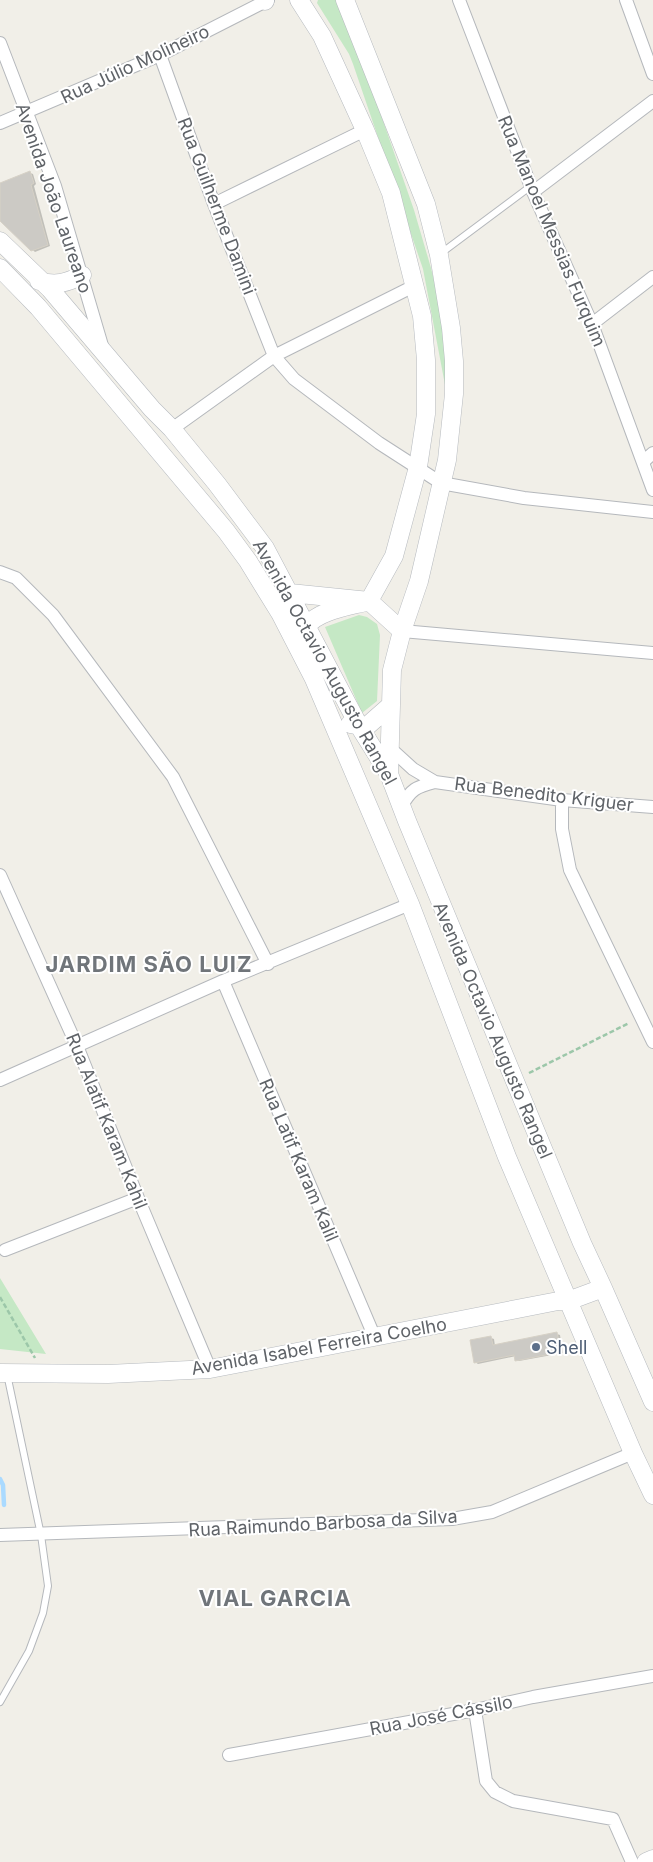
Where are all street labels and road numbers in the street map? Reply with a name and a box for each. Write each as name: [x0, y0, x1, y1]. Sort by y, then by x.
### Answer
street label: Rua Júlio Molineiro: [57, 20, 213, 108]
street label: Avenida João Laureano: [12, 100, 96, 296]
street label: Rua Manoel Messias Furquim: [494, 112, 610, 350]
street label: Rua Guilherme Damini: [174, 115, 260, 297]
street label: Avenida Octavio Augusto Rangel: [249, 536, 401, 788]
street label: Rua Benedito Kriguer: [453, 773, 635, 815]
street label: Avenida Octavio Augusto Rangel: [429, 899, 557, 1161]
street label: Rua Alatif Karam Kahil: [62, 1030, 152, 1212]
street label: Rua Latif Karam Kalil: [255, 1075, 343, 1245]
street label: Avenida Isabel Ferreira Coelho: [190, 1313, 448, 1379]
street label: Rua Raimundo Barbosa da Silva: [188, 1505, 458, 1541]
street label: Rua José Cássilo: [368, 1691, 514, 1739]

